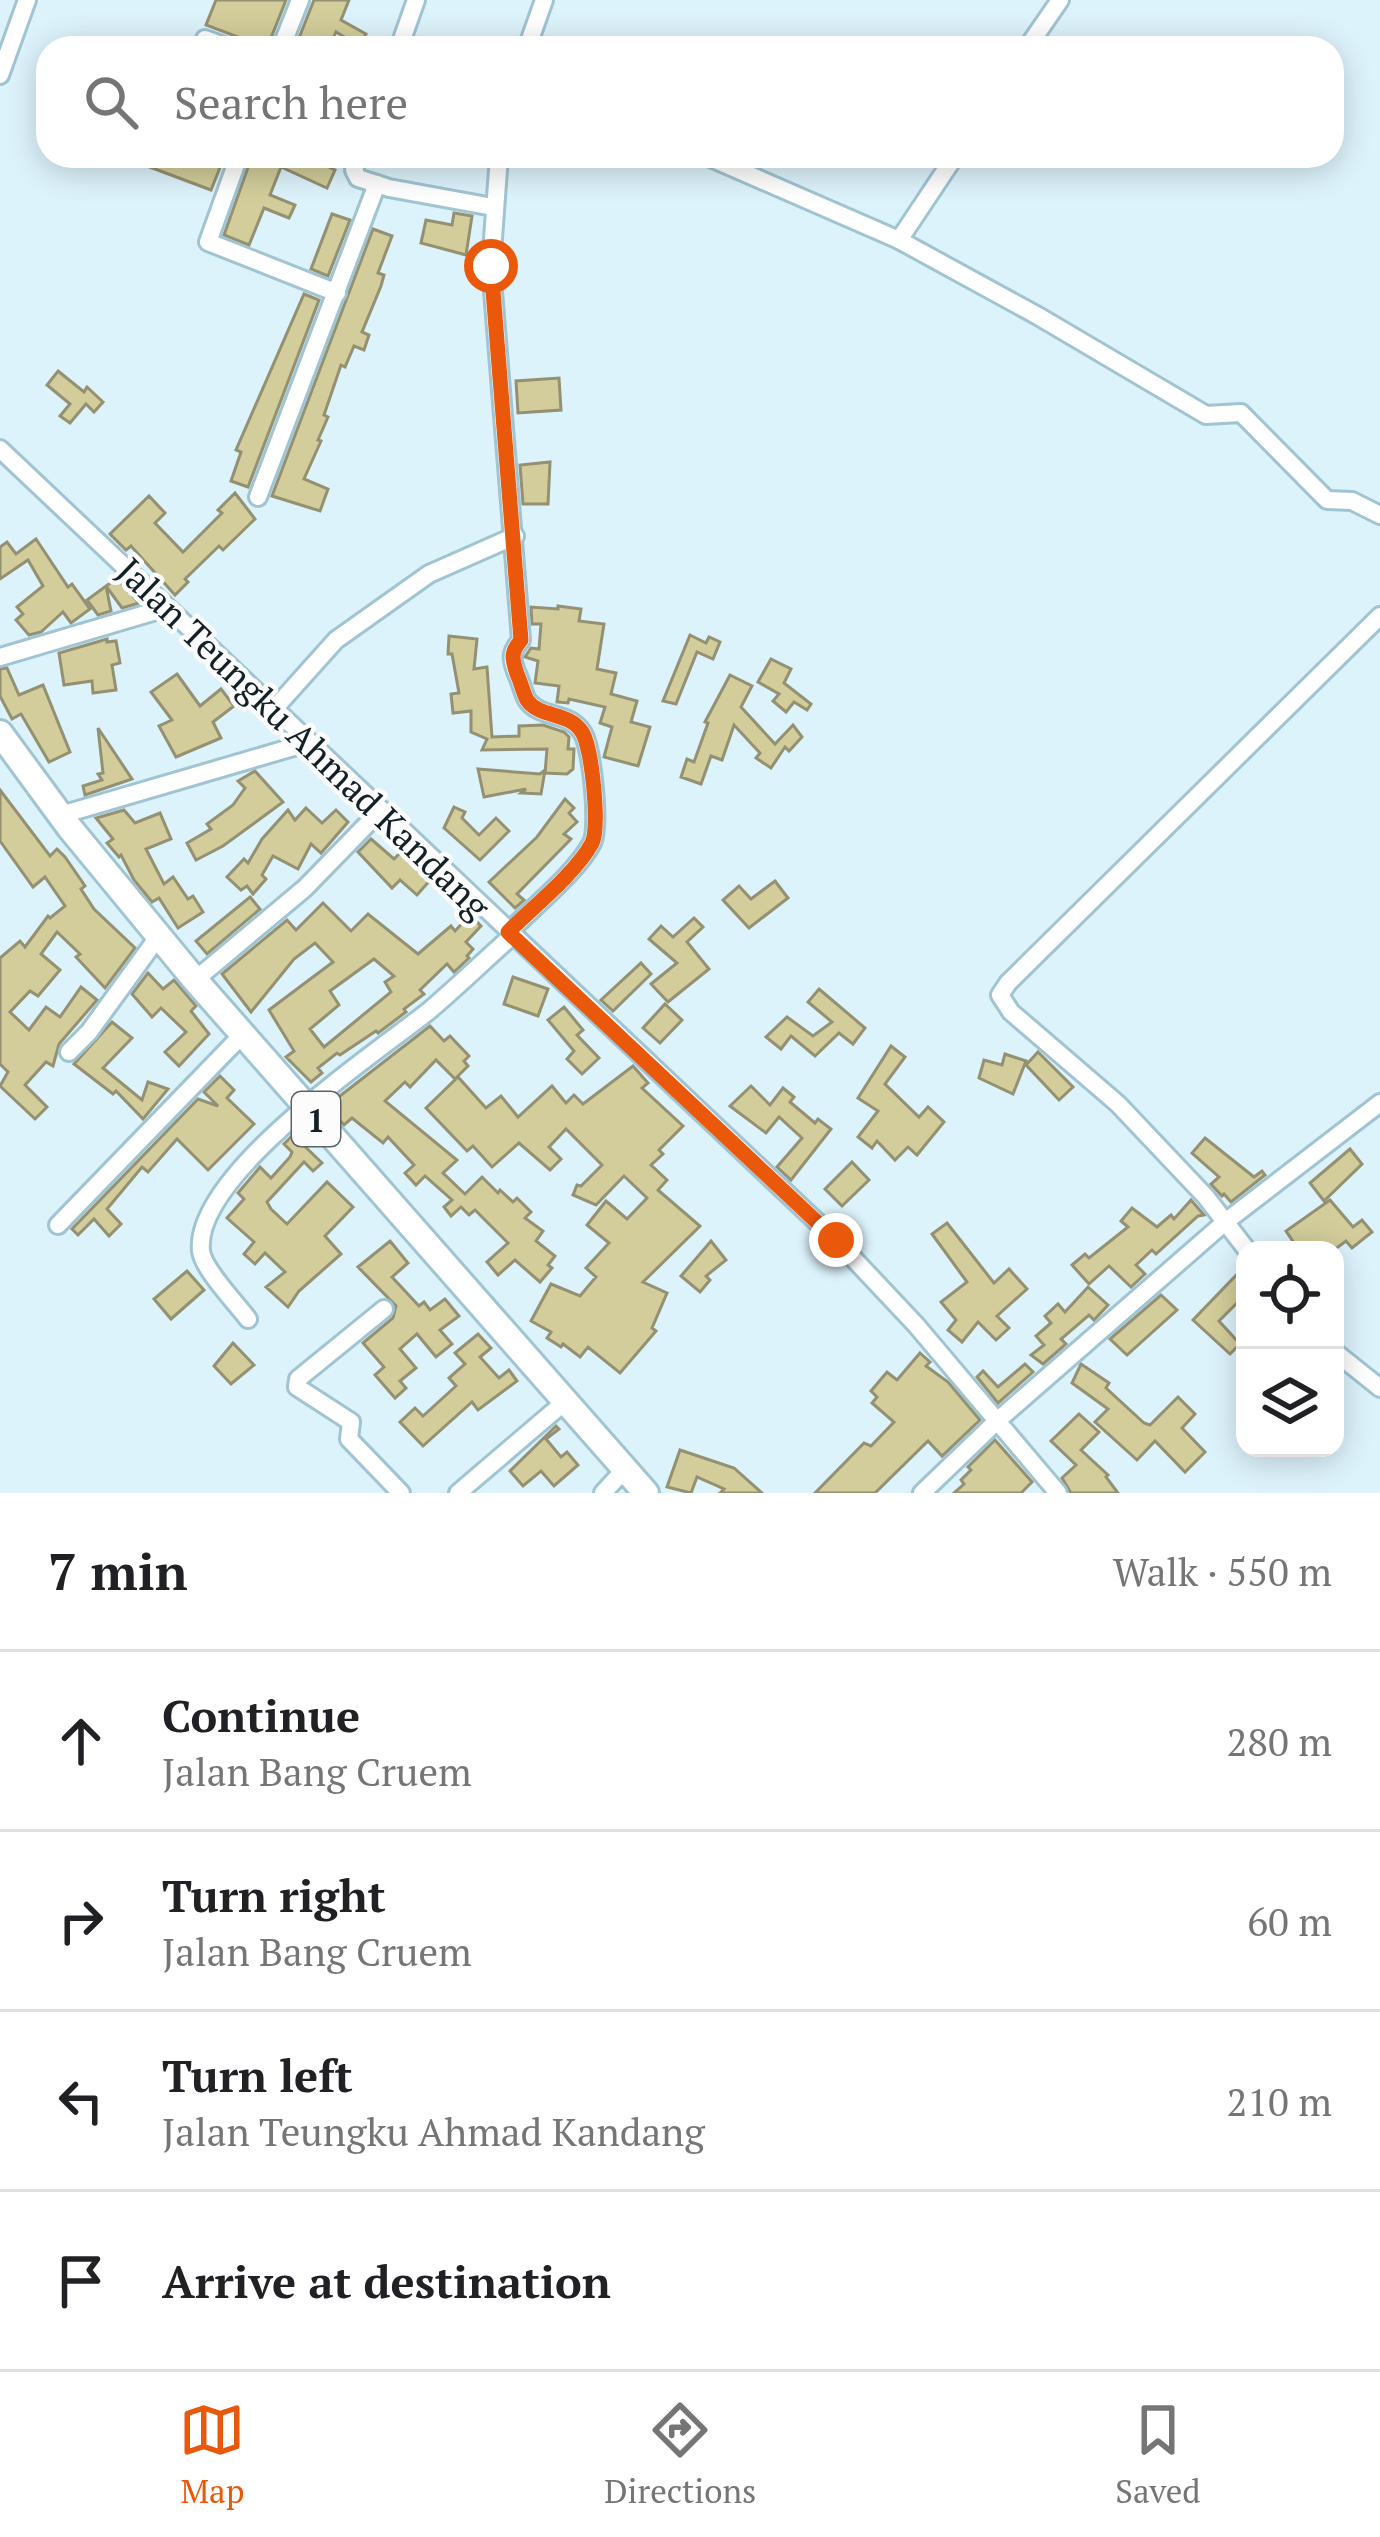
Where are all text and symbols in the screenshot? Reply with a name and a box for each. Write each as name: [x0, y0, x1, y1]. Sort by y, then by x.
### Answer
search box: [36, 36, 1344, 168]
icon: search: [78, 69, 144, 135]
text: Search here: [174, 72, 408, 132]
route start: [464, 239, 518, 293]
street label: Jalan Teungku Ahmad Kandang: [107, 547, 501, 930]
road number: 1: [292, 1092, 340, 1146]
route end: [809, 1213, 863, 1267]
map controls: [1236, 1241, 1344, 1457]
button: locate: [1236, 1241, 1344, 1349]
button: layers: [1236, 1349, 1344, 1457]
text: 7 min: [48, 1537, 188, 1605]
text: Walk · 550 m: [1113, 1545, 1332, 1597]
text: Continue: [162, 1685, 360, 1745]
icon: ahead: [48, 1708, 114, 1774]
text: 280 m: [1227, 1715, 1332, 1767]
text: Jalan Bang Cruem: [162, 1745, 472, 1797]
text: Turn right: [162, 1865, 386, 1925]
icon: right: [48, 1888, 114, 1954]
text: 60 m: [1247, 1895, 1332, 1947]
text: Jalan Bang Cruem: [162, 1925, 472, 1977]
text: Turn left: [162, 2045, 353, 2105]
icon: left: [48, 2068, 114, 2134]
text: 210 m: [1227, 2075, 1332, 2127]
text: Jalan Teungku Ahmad Kandang: [162, 2105, 705, 2157]
icon: arrive: [48, 2248, 114, 2314]
text: Arrive at destination: [162, 2251, 611, 2311]
tab: Map: [179, 2397, 245, 2512]
tab: Directions: [604, 2397, 756, 2512]
tab: Saved: [1115, 2397, 1201, 2512]

